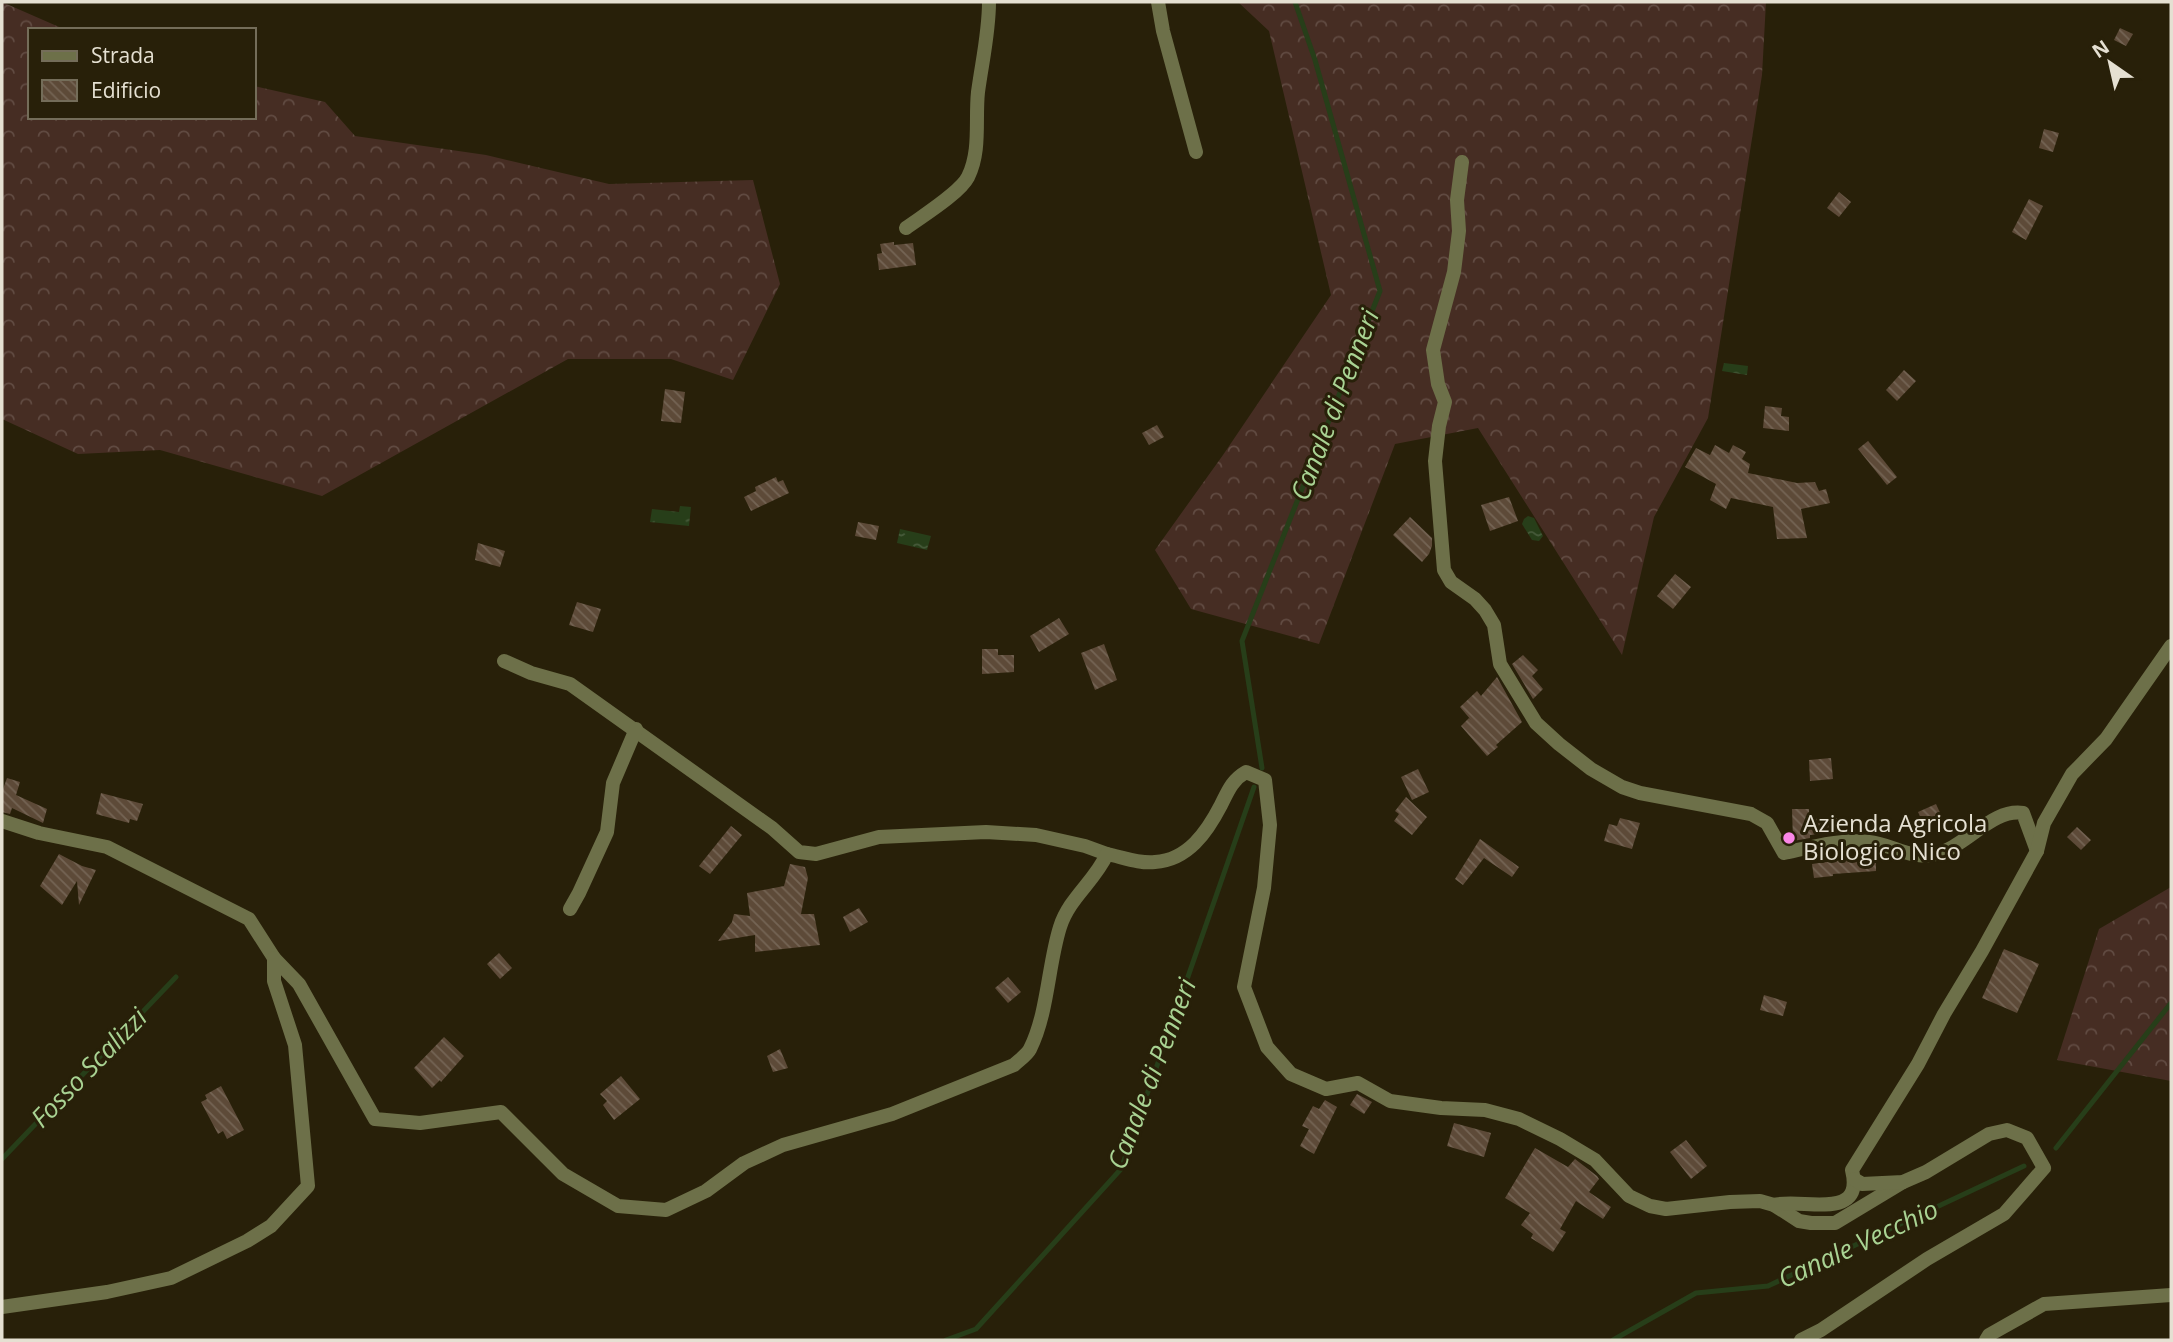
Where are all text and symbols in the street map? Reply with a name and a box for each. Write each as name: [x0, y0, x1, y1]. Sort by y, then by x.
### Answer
legend: [28, 28, 256, 119]
north arrow: [2075, 28, 2145, 98]
text: N: [2087, 34, 2114, 64]
text: Strada: [91, 41, 155, 69]
text: Edificio: [91, 76, 161, 104]
water label: Canale di Penneri: [1281, 304, 1387, 505]
place label: Azienda Agricola Biologico Nico: [1803, 806, 1987, 867]
marker: Azienda Agricola Biologico Nico: [1781, 830, 1797, 846]
water label: Canale di Penneri: [1098, 973, 1204, 1174]
water label: Fosso Scalizzi: [22, 999, 155, 1135]
water label: Canale Vecchio: [1772, 1190, 1944, 1296]

